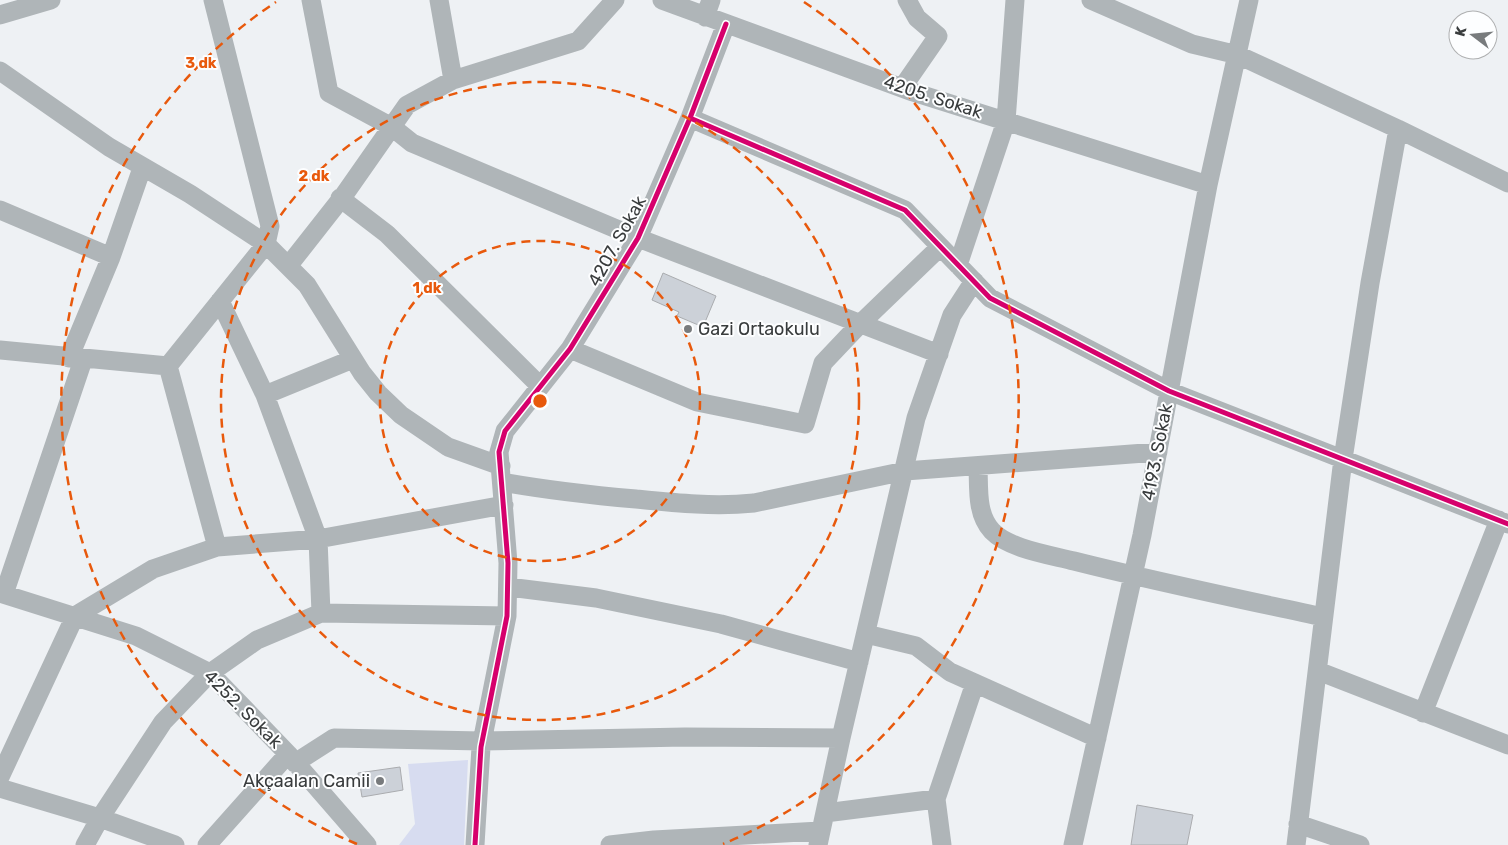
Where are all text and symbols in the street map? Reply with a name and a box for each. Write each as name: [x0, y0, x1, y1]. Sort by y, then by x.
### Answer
north arrow: [1448, 10, 1498, 60]
text: K: [1452, 24, 1471, 38]
text: 3 dk: [185, 54, 217, 72]
street label: 4205. Sokak: [881, 71, 986, 124]
text: 2 dk: [298, 167, 330, 185]
street label: 4207. Sokak: [583, 191, 651, 290]
text: 1 dk: [413, 279, 442, 297]
place label: Gazi Ortaokulu: [698, 318, 820, 340]
marker: Gazi Ortaokulu: [682, 323, 694, 335]
centre of rings: [531, 392, 549, 410]
street label: 4193. Sokak: [1137, 401, 1177, 502]
street label: 4252. Sokak: [199, 665, 287, 753]
place label: Akçaalan Camii: [243, 770, 370, 792]
marker: Akçaalan Camii: [374, 775, 386, 787]

